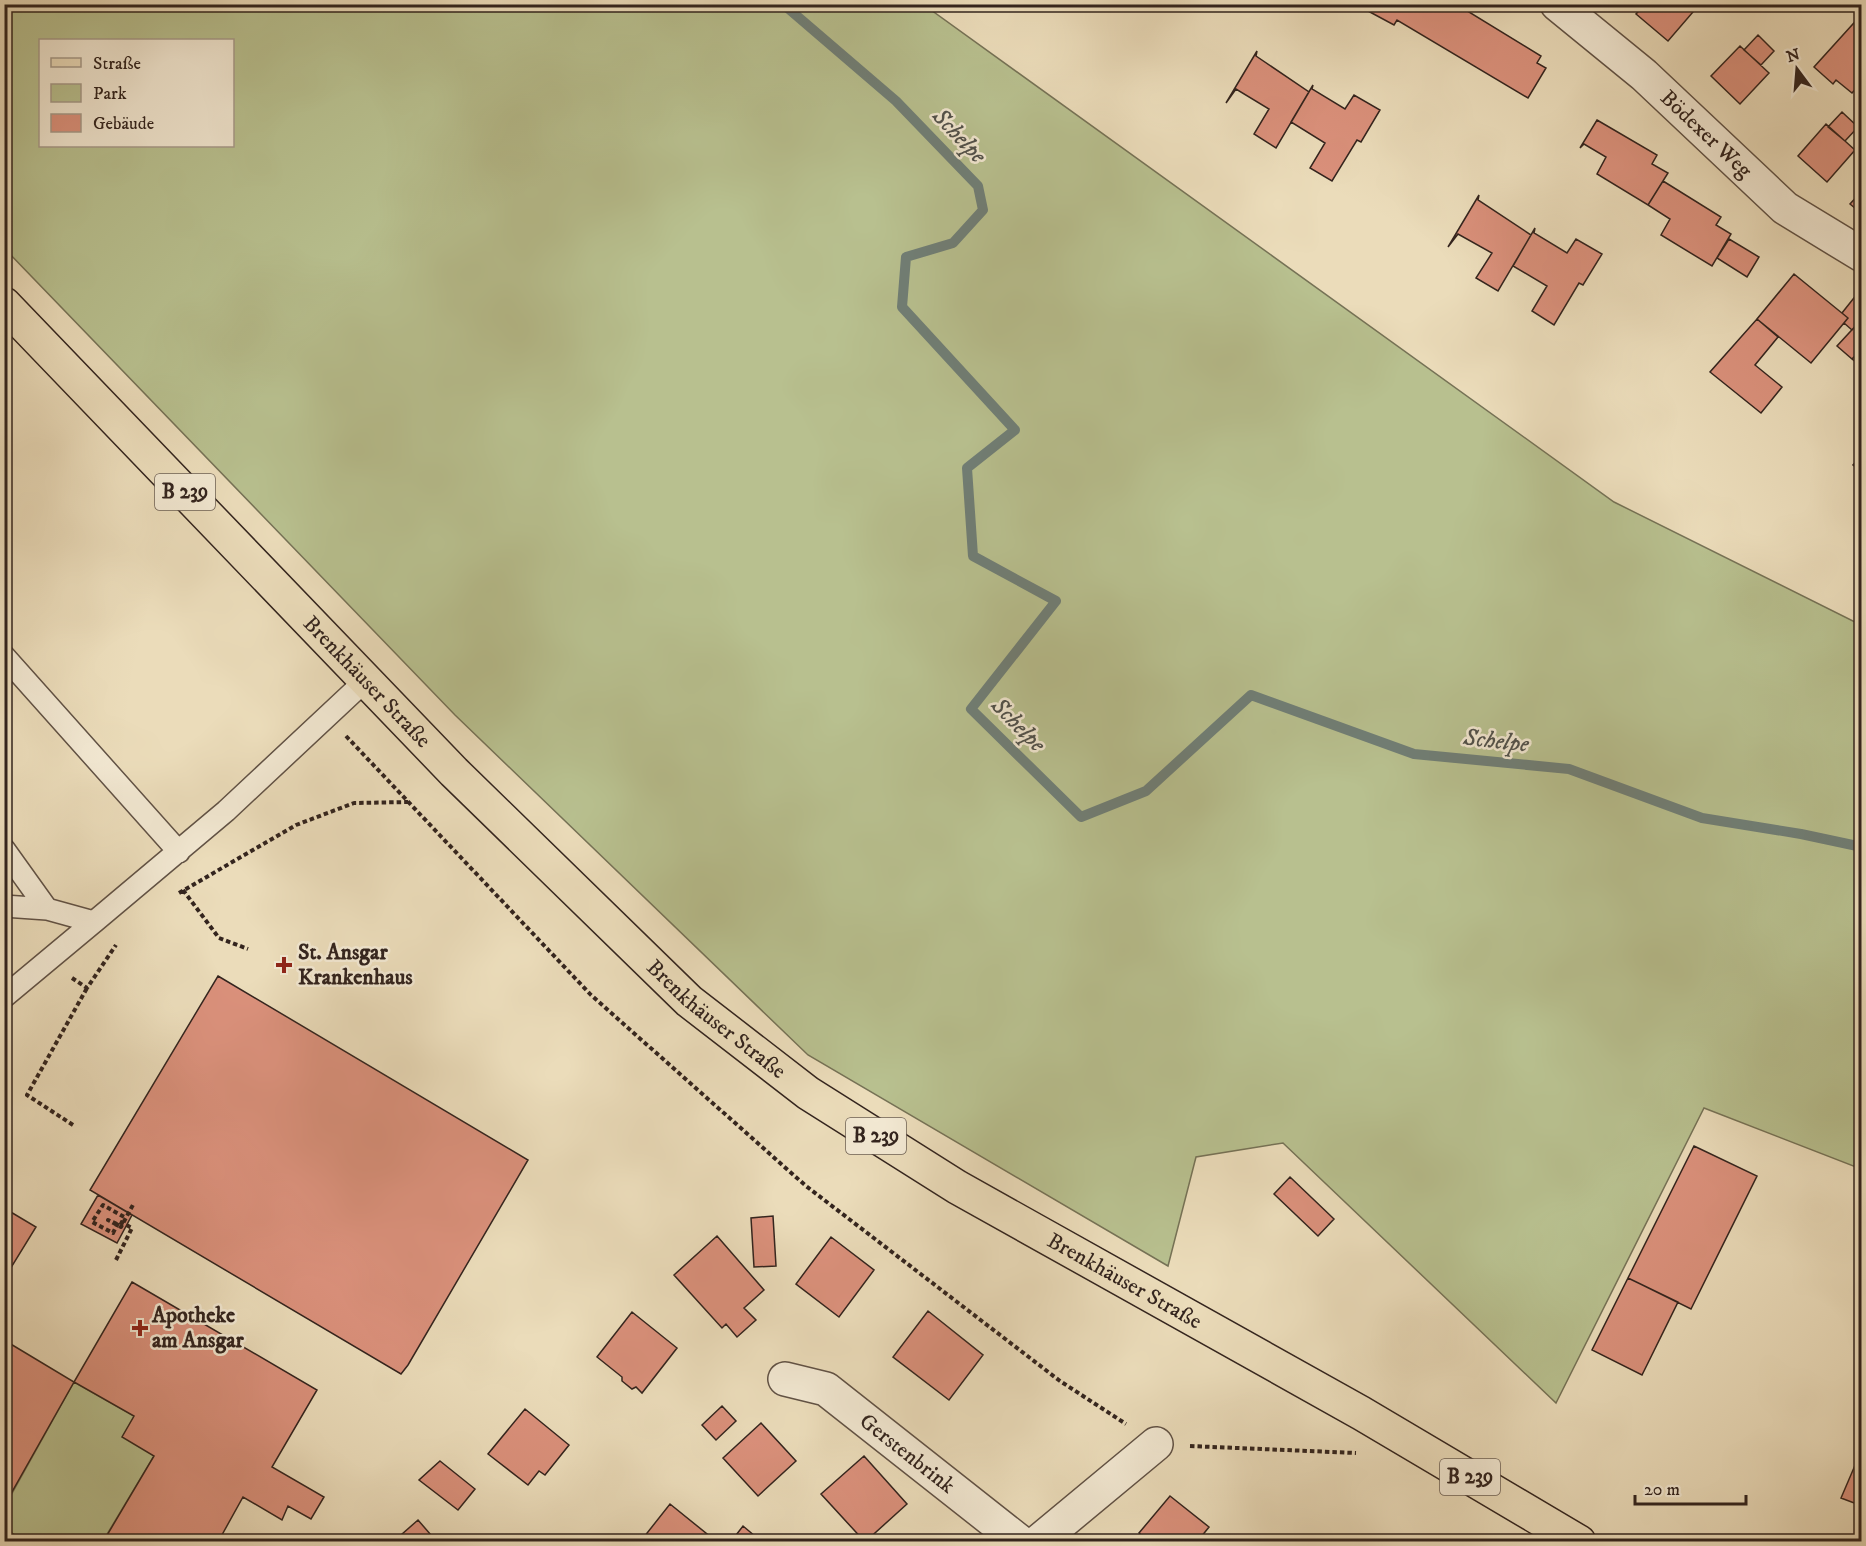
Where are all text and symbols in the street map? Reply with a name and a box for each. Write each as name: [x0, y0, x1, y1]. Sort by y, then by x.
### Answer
legend: [39, 39, 234, 147]
north arrow: [1767, 39, 1827, 99]
text: N: [1784, 44, 1802, 67]
text: Straße: [93, 53, 141, 75]
text: Park: [93, 83, 127, 105]
street label: Bödexer Weg: [1655, 84, 1758, 184]
water label: Schelpe: [925, 101, 993, 171]
text: Gebäude: [93, 113, 154, 135]
road number: B 239: [155, 474, 215, 510]
street label: Brenkhäuser Straße: [298, 610, 437, 753]
water label: Schelpe: [984, 691, 1052, 759]
water label: Schelpe: [1461, 723, 1531, 759]
place label: St. Ansgar Krankenhaus: [298, 939, 413, 991]
street label: Brenkhäuser Straße: [641, 954, 792, 1085]
marker: St. Ansgar Krankenhaus: [275, 956, 293, 974]
road number: B 239: [846, 1118, 906, 1154]
street label: Brenkhäuser Straße: [1043, 1227, 1207, 1335]
place label: Apotheke am Ansgar: [151, 1302, 244, 1354]
marker: Apotheke am Ansgar: [133, 1321, 147, 1335]
street label: Gerstenbrink: [854, 1407, 961, 1499]
road number: B 239: [1440, 1459, 1500, 1495]
scale bar: [1635, 1468, 1746, 1506]
text: 20 m: [1644, 1479, 1680, 1501]

